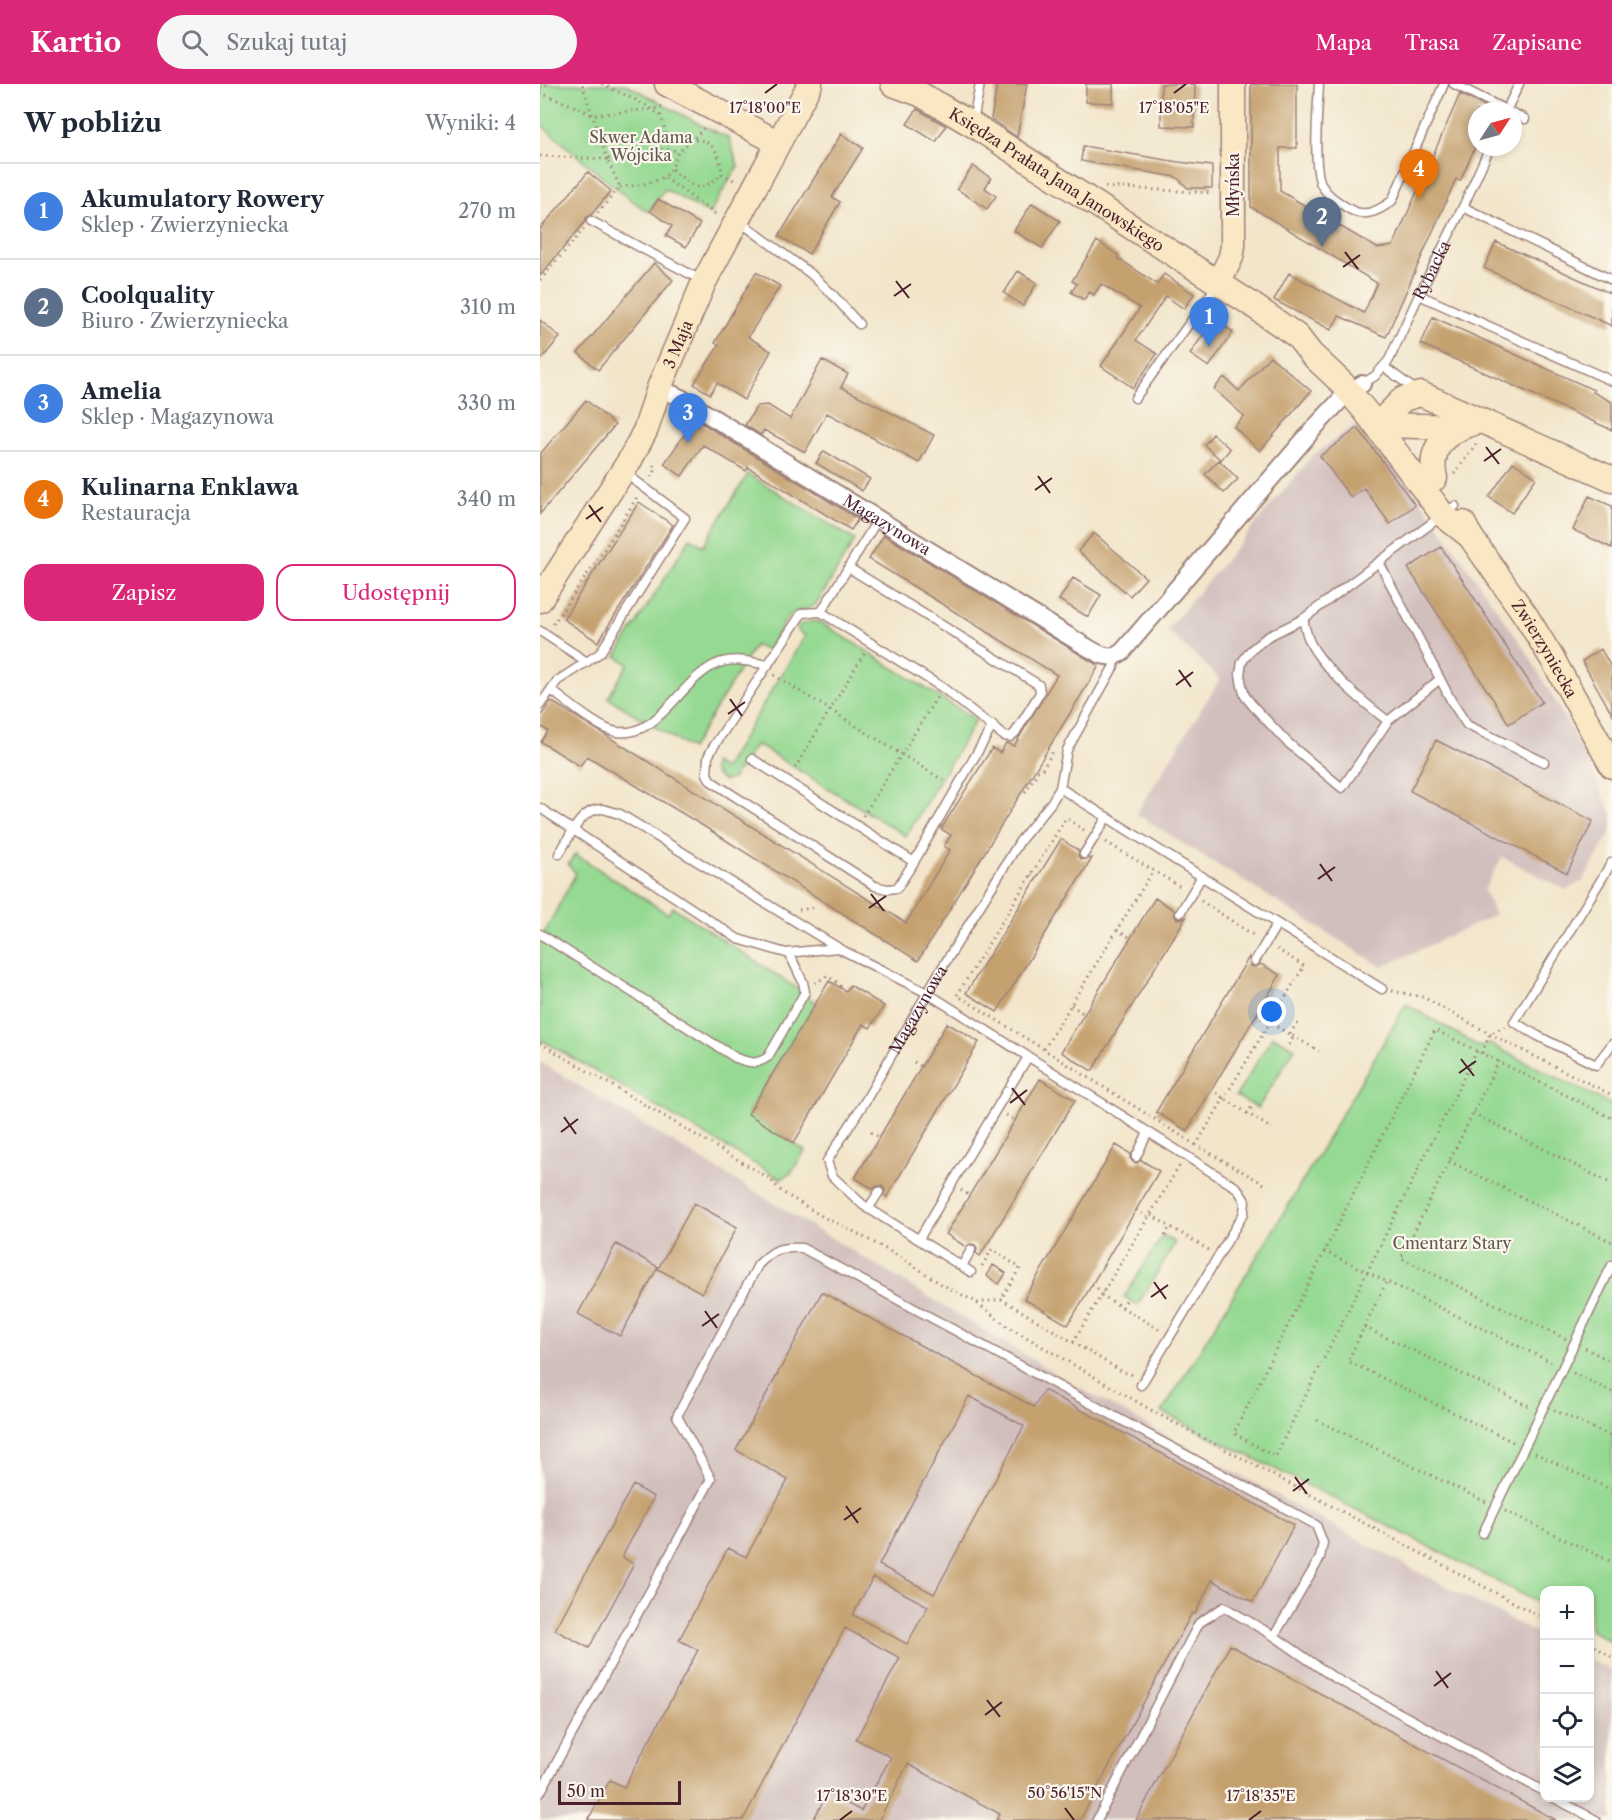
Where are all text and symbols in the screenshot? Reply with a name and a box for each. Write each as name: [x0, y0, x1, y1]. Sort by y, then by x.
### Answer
search box: [157, 15, 577, 69]
text: Kartio: [30, 25, 121, 59]
icon: search: [178, 26, 211, 59]
text: Szukaj tutaj: [226, 29, 347, 56]
text: Mapa: [1316, 30, 1372, 55]
text: Trasa: [1405, 30, 1459, 55]
text: Zapisane: [1492, 30, 1582, 55]
text: 17°18'00"E: [729, 98, 801, 117]
text: 17°18'05"E: [1139, 98, 1209, 117]
north arrow: [1468, 102, 1522, 156]
street label: Księdza Prałata Jana Janowskiego: [945, 103, 1168, 256]
text: W pobliżu: [24, 107, 162, 139]
text: Wyniki: 4: [425, 111, 516, 135]
park label: Skwer Adama Wójcika: [589, 127, 693, 165]
pin: 4: [1400, 150, 1438, 199]
street label: Młyńska: [1223, 152, 1243, 217]
text: Akumulatory Rowery: [81, 186, 324, 213]
pin: 2: [1302, 198, 1342, 247]
text: 1: [39, 199, 48, 223]
text: 270 m: [458, 199, 516, 223]
text: Sklep · Zwierzyniecka: [81, 213, 289, 237]
street label: Rybacka: [1408, 236, 1455, 303]
text: Coolquality: [81, 282, 214, 309]
text: 2: [38, 295, 49, 319]
text: 310 m: [460, 295, 516, 319]
pin: 1: [1190, 298, 1228, 347]
text: Biuro · Zwierzyniecka: [81, 309, 289, 333]
street label: 3 Maja: [659, 316, 697, 371]
text: Amelia: [81, 378, 161, 405]
text: 3: [38, 391, 49, 415]
text: 330 m: [457, 391, 516, 415]
pin: 3: [668, 394, 708, 443]
text: Sklep · Magazynowa: [81, 405, 274, 429]
text: Kulinarna Enklawa: [81, 474, 299, 501]
text: 4: [38, 487, 49, 511]
text: 340 m: [457, 487, 516, 511]
street label: Magazynowa: [840, 490, 935, 559]
text: Restauracja: [81, 501, 191, 525]
button: Zapisz: [24, 564, 264, 621]
button: Udostępnij: [276, 564, 516, 621]
street label: Zwierzyniecka: [1508, 596, 1582, 702]
street label: Magazynowa: [884, 961, 952, 1058]
your location: [1257, 997, 1286, 1026]
park label: Cmentarz Stary: [1393, 1233, 1513, 1253]
map controls: [1540, 1586, 1594, 1802]
button: +: [1540, 1586, 1594, 1640]
button: −: [1540, 1640, 1594, 1694]
button: locate: [1540, 1694, 1594, 1748]
button: layers: [1540, 1748, 1594, 1802]
scale bar: [558, 1778, 681, 1806]
text: 50 m: [567, 1781, 605, 1801]
text: 50°56'15"N: [1028, 1783, 1102, 1802]
text: 17°18'30"E: [817, 1786, 887, 1805]
text: 17°18'35"E: [1226, 1786, 1296, 1805]

